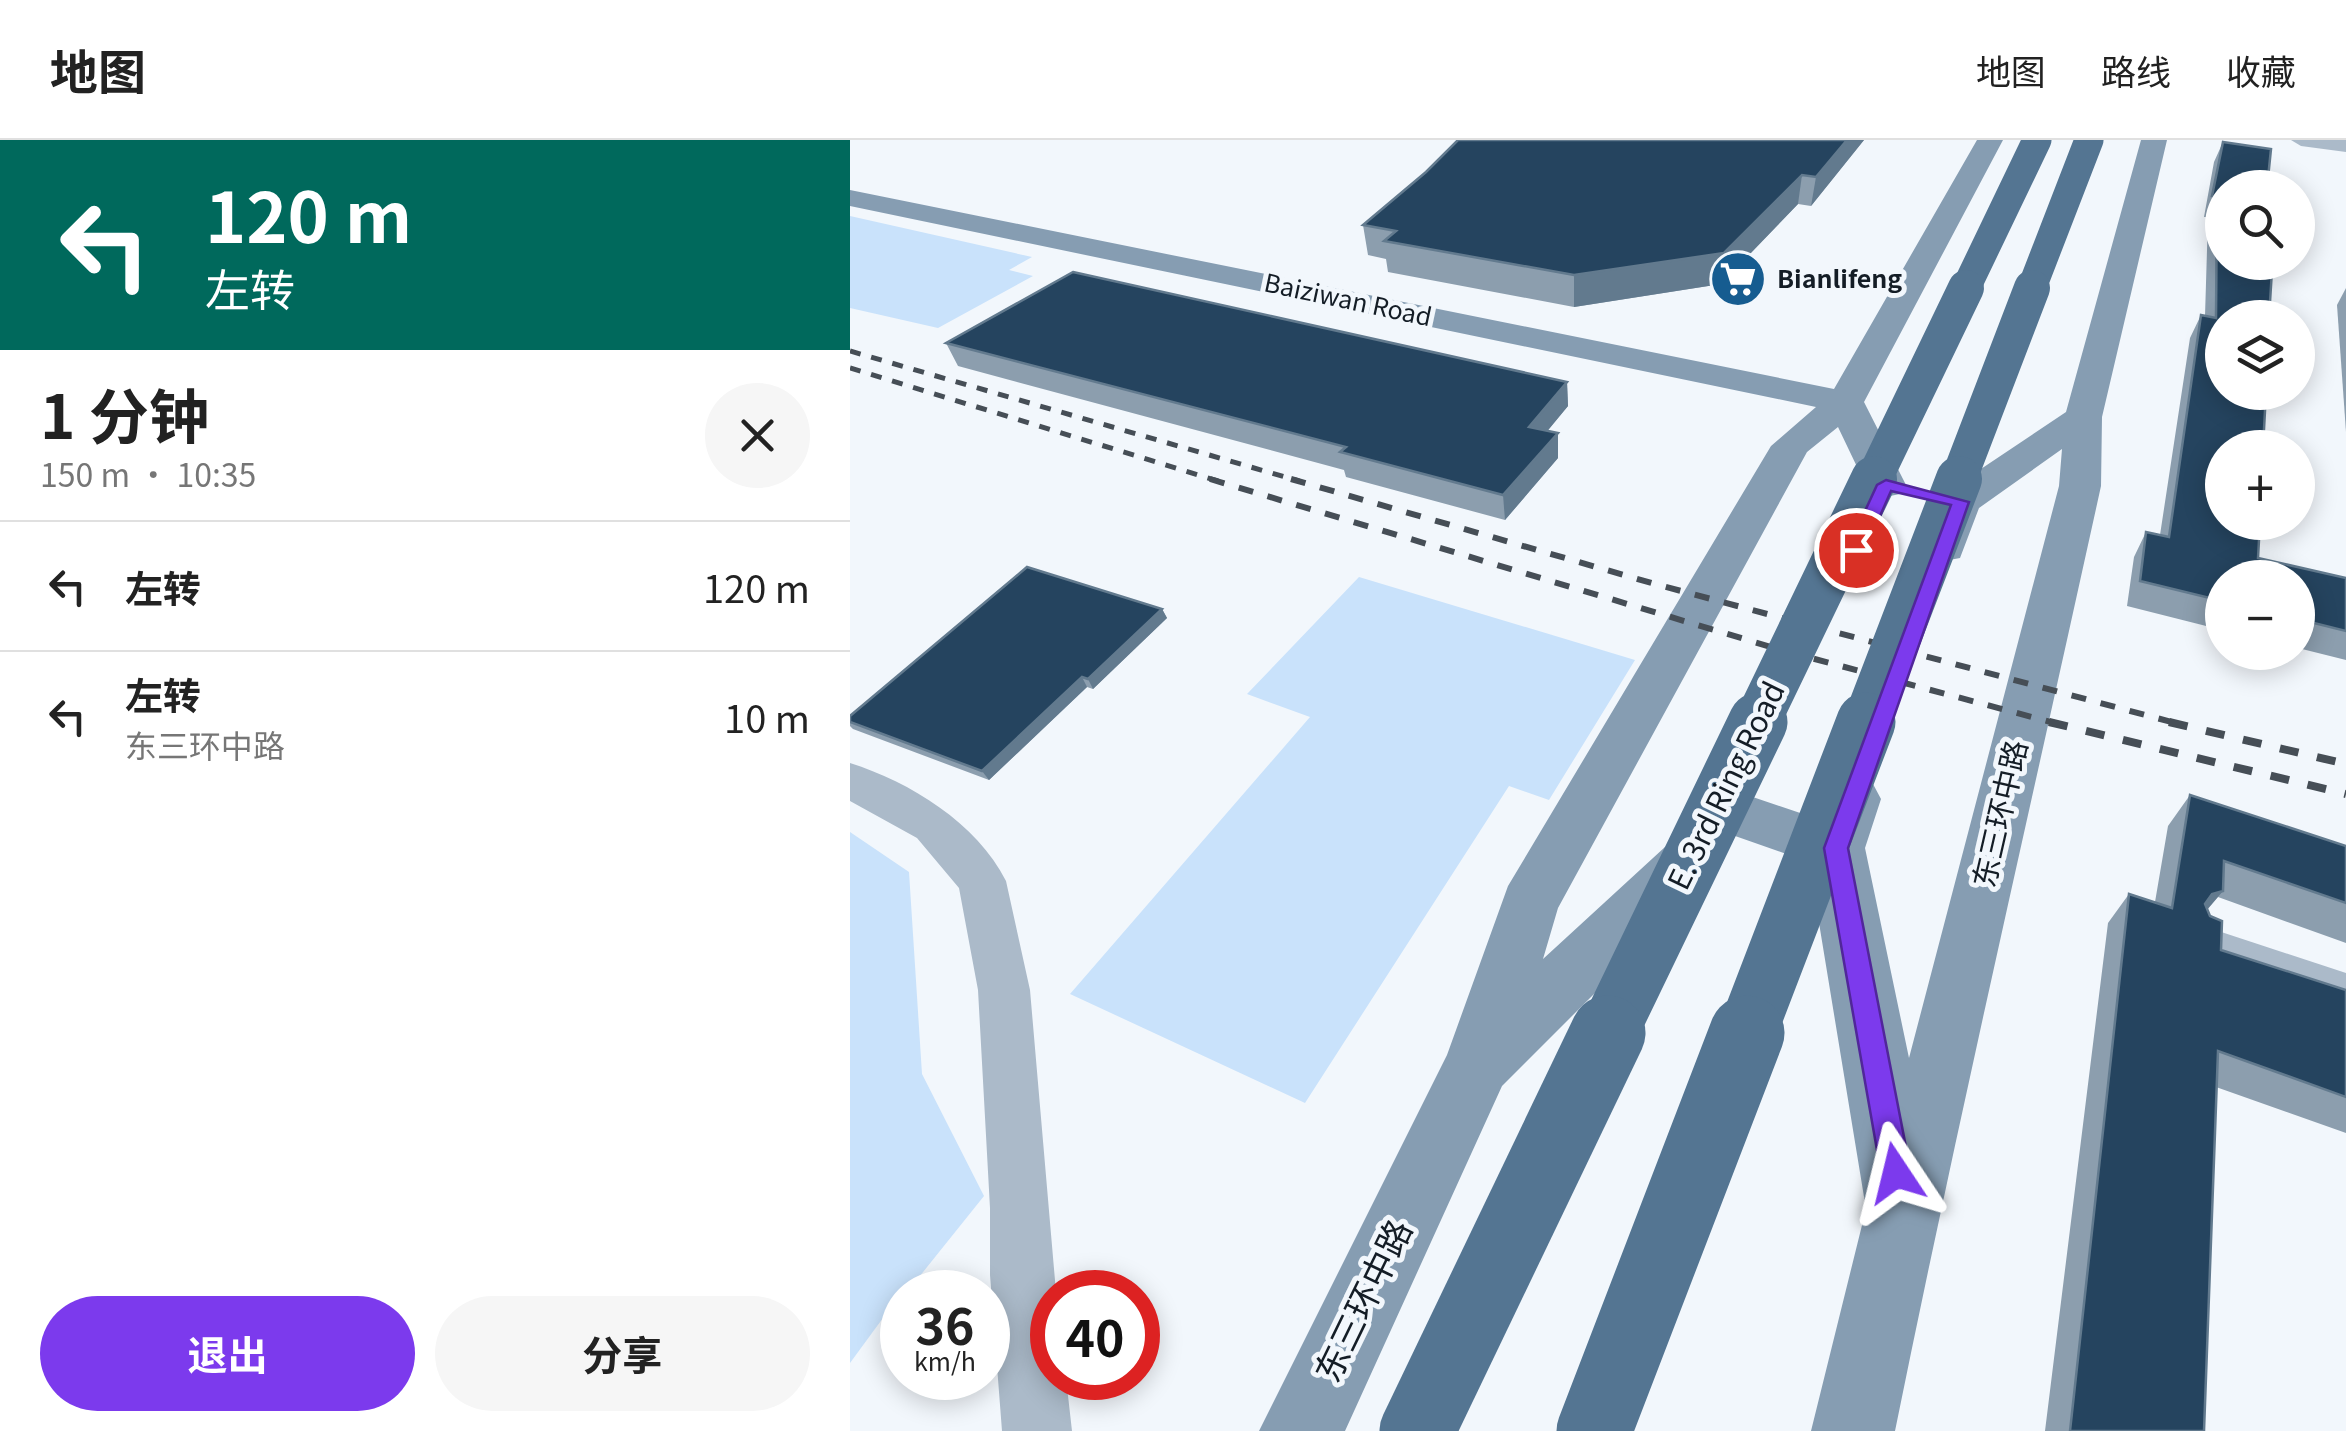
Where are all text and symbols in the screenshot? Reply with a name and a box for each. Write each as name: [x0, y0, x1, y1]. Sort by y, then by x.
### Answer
text: 地图: [50, 34, 146, 104]
text: 地图: [1976, 44, 2046, 95]
text: 路线: [2101, 44, 2171, 95]
text: 收藏: [2226, 44, 2296, 95]
text: 120 m: [205, 162, 412, 263]
map controls: [2205, 170, 2315, 670]
button: search: [2205, 170, 2315, 280]
icon: left: [40, 180, 170, 310]
supermarket icon: Bianlifeng: [1708, 249, 1768, 309]
text: 左转: [205, 255, 295, 320]
place label: Bianlifeng: [1777, 259, 1902, 295]
street label: Baiziwan Road: [1261, 263, 1436, 333]
button: layers: [2205, 300, 2315, 410]
text: 1 分钟: [40, 369, 209, 456]
button: close: [705, 383, 810, 488]
button: +: [2205, 430, 2315, 540]
text: 150 m · 10:35: [40, 450, 256, 496]
pin: [1814, 508, 1899, 593]
icon: arrive: [1829, 523, 1884, 578]
icon: left: [40, 559, 95, 614]
text: 左转: [125, 559, 201, 614]
text: 120 m: [703, 559, 810, 614]
button: −: [2205, 560, 2315, 670]
text: 左转: [125, 666, 201, 721]
street label: E. 3rd Ring Road: [1655, 673, 1794, 896]
icon: left: [40, 689, 95, 744]
text: 10 m: [724, 689, 810, 744]
text: 东三环中路: [125, 721, 285, 767]
street label: 东三环中路: [1960, 735, 2036, 891]
position arrow: [1844, 1121, 1948, 1225]
street label: 东三环中路: [1300, 1210, 1422, 1389]
speed limit sign: 40: [1030, 1270, 1160, 1400]
text: 36: [916, 1287, 975, 1359]
button: 退出: [40, 1296, 415, 1411]
button: 分享: [435, 1296, 810, 1411]
text: km/h: [914, 1342, 976, 1378]

